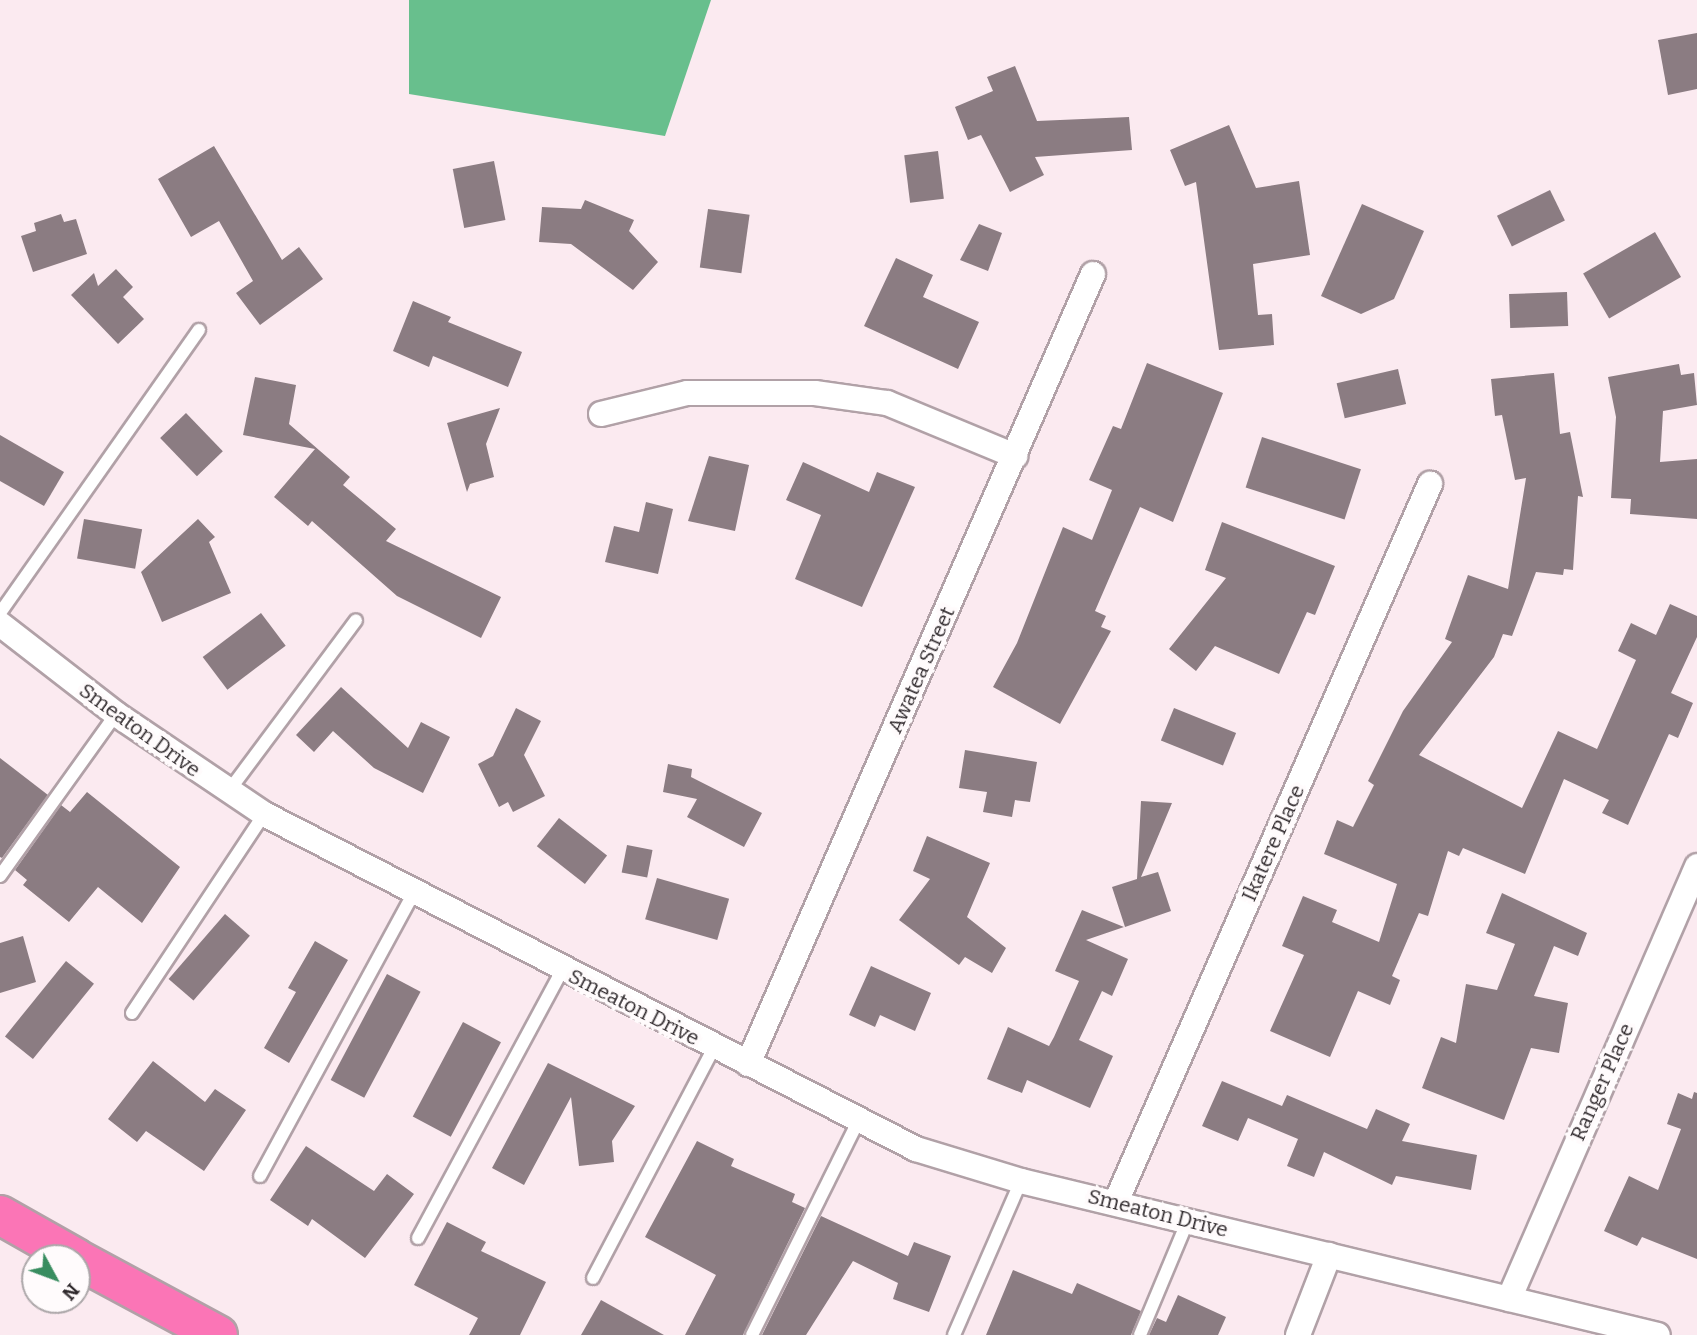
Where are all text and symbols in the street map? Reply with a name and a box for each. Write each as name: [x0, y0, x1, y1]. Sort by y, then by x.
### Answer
street label: Awatea Street: [882, 603, 960, 737]
street label: Smeaton Drive: [75, 678, 205, 782]
street label: Ikatere Place: [1236, 781, 1310, 905]
street label: Smeaton Drive: [564, 963, 704, 1051]
street label: Ranger Place: [1565, 1019, 1639, 1145]
street label: Smeaton Drive: [1085, 1183, 1231, 1243]
north arrow: [21, 1244, 91, 1314]
text: N: [57, 1279, 84, 1305]

